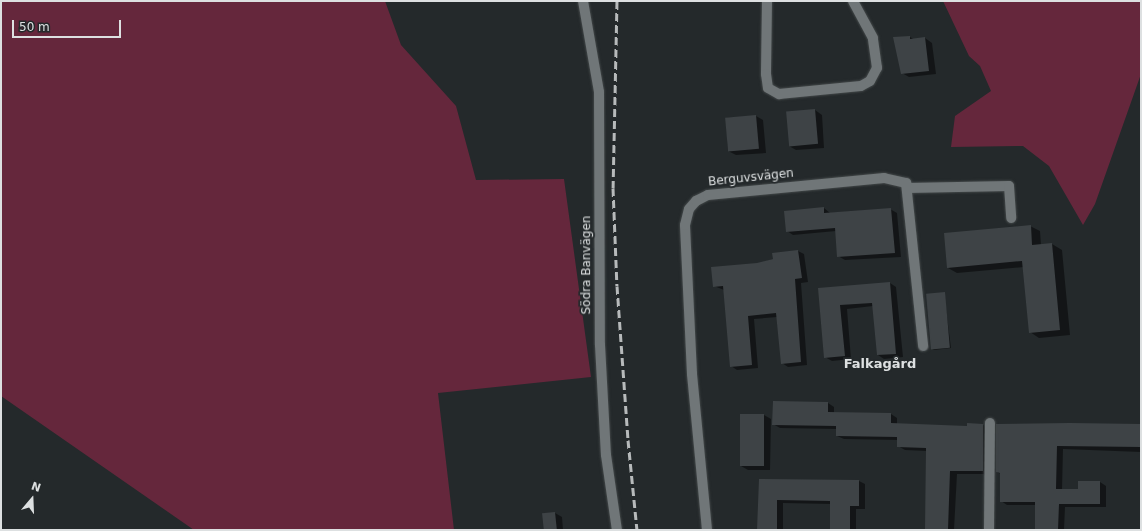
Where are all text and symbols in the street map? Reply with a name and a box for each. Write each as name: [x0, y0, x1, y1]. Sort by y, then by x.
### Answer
scale bar: [14, 12, 123, 38]
text: 50 m: [19, 20, 50, 34]
street label: Berguvsvägen: [707, 166, 795, 190]
street label: Södra Banvägen: [580, 216, 594, 314]
district label: Falkagård: [844, 356, 916, 372]
north arrow: [12, 479, 52, 519]
text: N: [30, 480, 43, 495]

